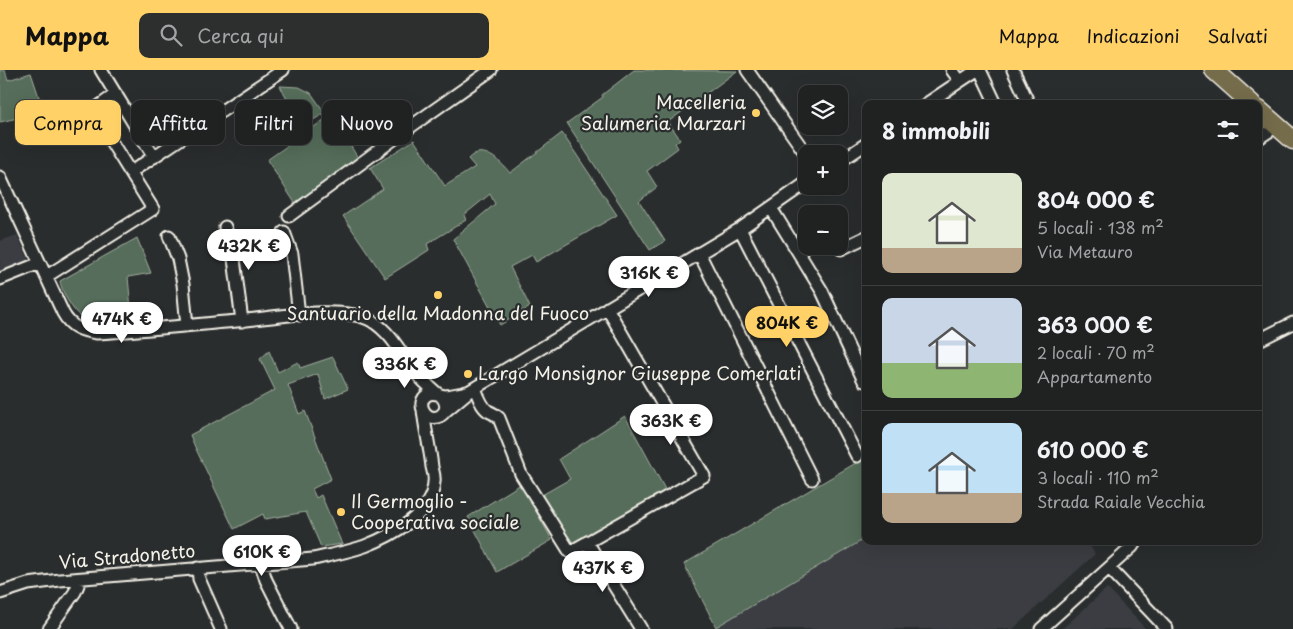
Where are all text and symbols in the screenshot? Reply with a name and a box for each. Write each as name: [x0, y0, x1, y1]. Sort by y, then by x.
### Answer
search box: [139, 13, 489, 58]
text: Mappa: [25, 17, 109, 53]
icon: search: [157, 21, 185, 49]
text: Cerca qui: [197, 21, 284, 49]
text: Mappa: [999, 22, 1059, 49]
text: Indicazioni: [1087, 22, 1180, 49]
text: Salvati: [1208, 22, 1268, 49]
map controls: [798, 85, 848, 255]
button: layers: [798, 85, 848, 135]
place label: Macelleria Salumeria Marzari: [581, 88, 747, 136]
chip: Compra: [15, 100, 121, 145]
chip: Affitta: [131, 100, 225, 145]
chip: Filtri: [235, 100, 312, 145]
chip: Nuovo: [322, 100, 412, 145]
marker: Macelleria Salumeria Marzari: [750, 107, 762, 119]
text: 8 immobili: [882, 114, 990, 146]
icon: filters: [1214, 116, 1242, 144]
button: +: [798, 145, 848, 195]
text: 804 000 €: [1037, 183, 1155, 215]
icon: home: [922, 193, 982, 253]
button: −: [798, 205, 848, 255]
text: 5 locali · 138 m²: [1037, 215, 1164, 239]
pin: 432K €: [208, 228, 290, 271]
text: 432K €: [218, 233, 280, 257]
text: Via Metauro: [1037, 239, 1133, 263]
pin: 316K €: [608, 256, 690, 298]
text: 316K €: [619, 260, 679, 284]
marker: Santuario della Madonna del Fuoco: [432, 289, 444, 301]
place label: Santuario della Madonna del Fuoco: [287, 299, 589, 326]
pin: 474K €: [81, 302, 163, 344]
text: 474K €: [92, 306, 152, 330]
pin: 804K €: [746, 306, 828, 348]
text: 363 000 €: [1037, 308, 1153, 340]
text: 804K €: [756, 310, 818, 334]
icon: home: [922, 318, 982, 378]
text: 2 locali · 70 m²: [1037, 340, 1155, 364]
pin: 336K €: [364, 346, 446, 389]
text: 336K €: [374, 351, 436, 375]
place label: Largo Monsignor Giuseppe Comerlati: [478, 359, 801, 386]
text: Appartamento: [1037, 364, 1152, 388]
marker: Largo Monsignor Giuseppe Comerlati: [462, 368, 474, 380]
pin: 363K €: [630, 404, 712, 446]
text: 363K €: [641, 408, 701, 432]
text: 610 000 €: [1037, 433, 1149, 465]
icon: home: [922, 443, 982, 503]
text: 3 locali · 110 m²: [1037, 465, 1159, 489]
place label: Il Germoglio - Cooperativa sociale: [351, 487, 520, 535]
text: Strada Raiale Vecchia: [1037, 489, 1205, 513]
marker: Il Germoglio - Cooperativa sociale: [335, 506, 347, 518]
pin: 610K €: [221, 534, 303, 577]
street label: Via Stradonetto: [58, 536, 196, 575]
text: 610K €: [233, 539, 291, 563]
pin: 437K €: [562, 550, 644, 593]
text: 437K €: [573, 555, 633, 579]

